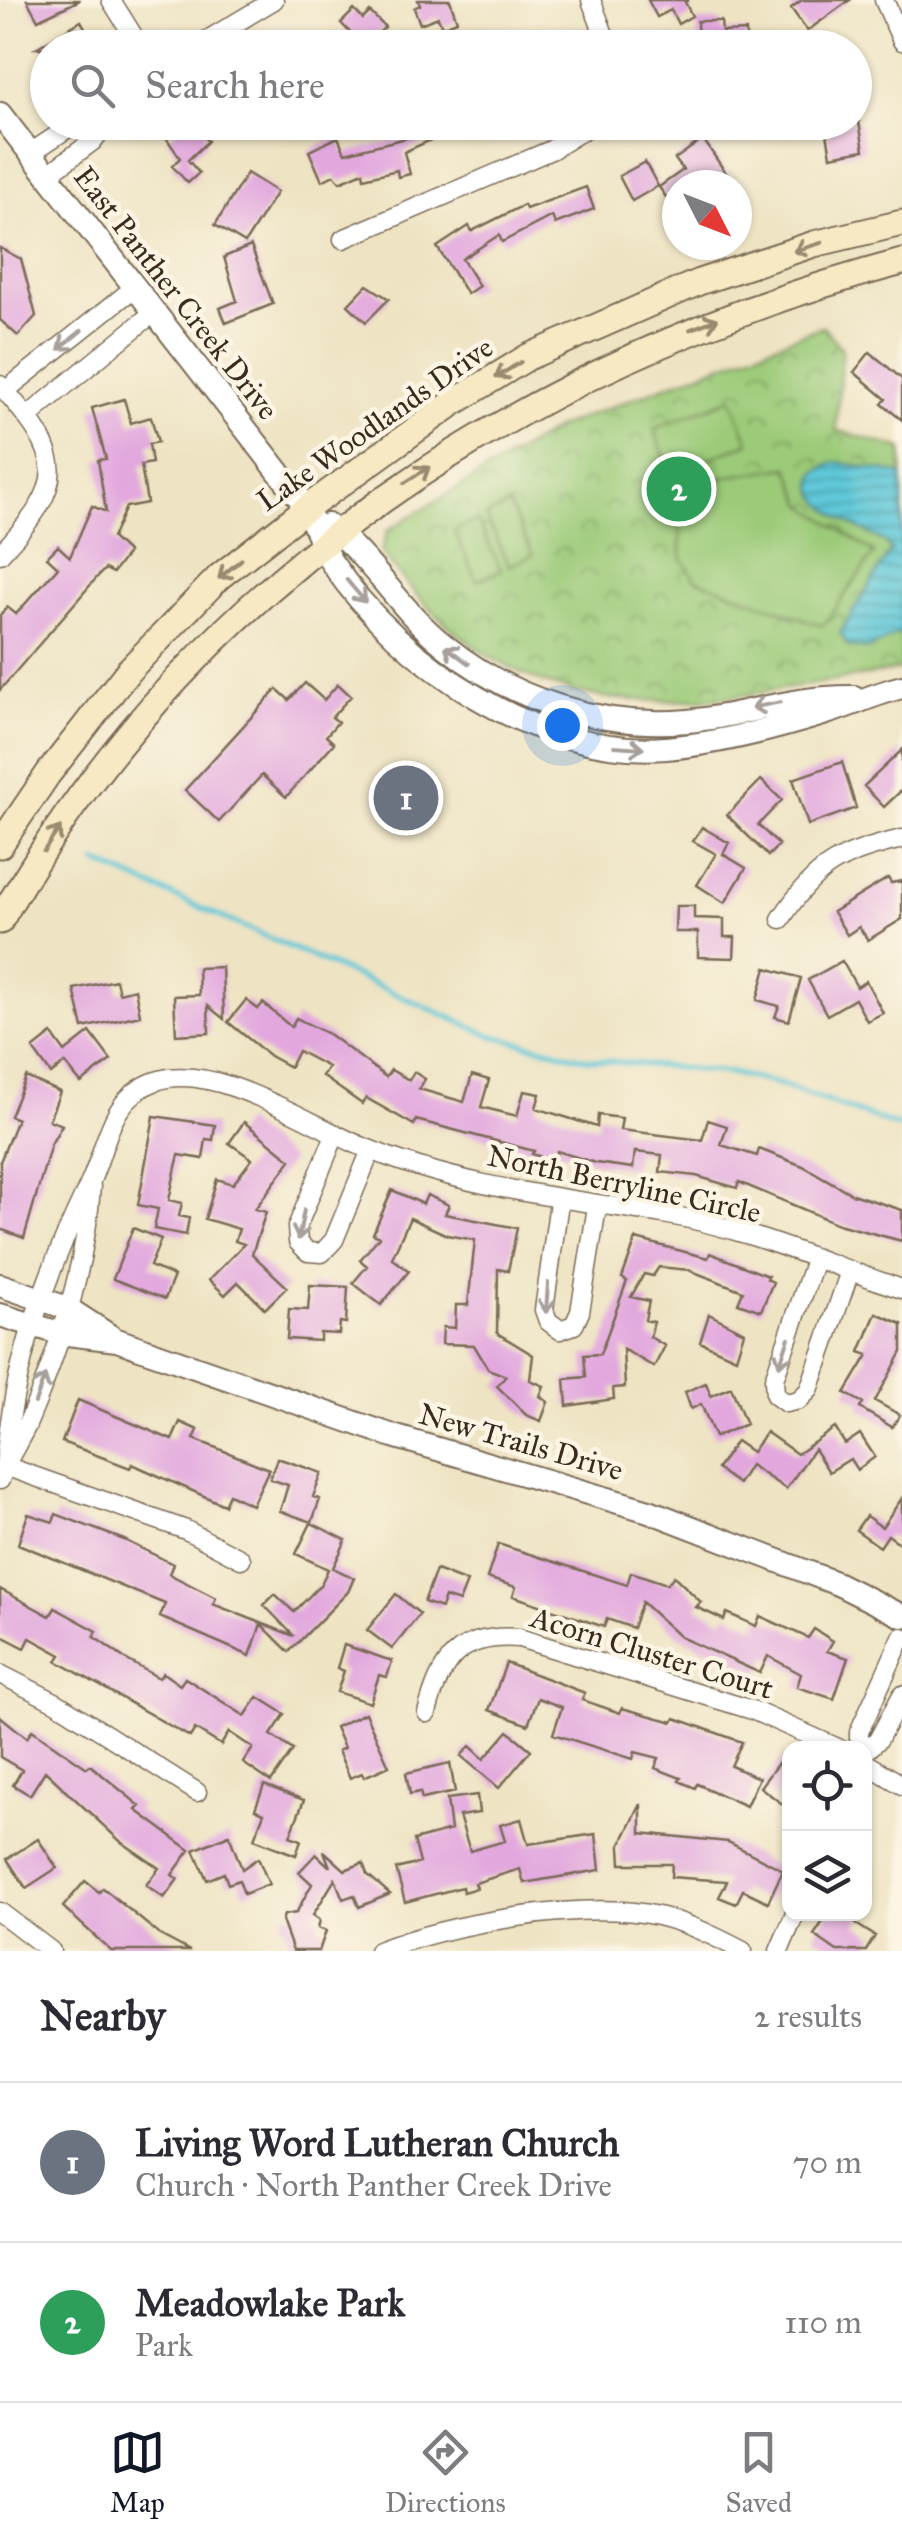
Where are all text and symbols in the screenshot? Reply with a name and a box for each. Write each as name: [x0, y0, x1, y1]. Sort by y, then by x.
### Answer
search box: [30, 30, 872, 140]
icon: search: [65, 58, 120, 113]
text: Search here: [145, 62, 325, 108]
street label: East Panther Creek Drive: [66, 159, 286, 427]
north arrow: [662, 170, 752, 260]
one-way arrow: [792, 239, 824, 257]
one-way arrow: [688, 314, 719, 332]
one-way arrow: [57, 329, 83, 351]
street label: Lake Woodlands Drive: [250, 329, 500, 519]
one-way arrow: [494, 360, 522, 380]
pin: 2: [646, 452, 712, 526]
one-way arrow: [402, 465, 431, 486]
one-way arrow: [218, 557, 244, 579]
one-way arrow: [344, 578, 367, 603]
one-way arrow: [444, 645, 471, 666]
one-way arrow: [751, 696, 783, 715]
your location: [537, 700, 588, 751]
one-way arrow: [613, 738, 645, 757]
pin: 1: [374, 760, 438, 836]
one-way arrow: [41, 825, 62, 853]
street label: North Berryline Circle: [484, 1137, 764, 1231]
one-way arrow: [291, 1209, 310, 1241]
one-way arrow: [537, 1281, 556, 1314]
one-way arrow: [773, 1336, 791, 1367]
one-way arrow: [32, 1374, 50, 1405]
street label: New Trails Drive: [415, 1396, 627, 1488]
street label: Acorn Cluster Court: [524, 1598, 778, 1707]
map controls: [782, 1741, 872, 1921]
button: locate: [782, 1741, 872, 1831]
button: layers: [782, 1831, 872, 1921]
text: Nearby: [40, 1990, 165, 2042]
text: 2 results: [754, 1997, 862, 2036]
text: Living Word Lutheran Church: [135, 2120, 619, 2166]
text: 1: [66, 2143, 79, 2182]
text: 70 m: [793, 2143, 862, 2182]
text: Church · North Panther Creek Drive: [135, 2166, 612, 2205]
text: Meadowlake Park: [135, 2280, 405, 2326]
text: 2: [65, 2303, 80, 2342]
text: 110 m: [784, 2303, 862, 2342]
text: Park: [135, 2326, 193, 2365]
tab: Map: [110, 2425, 165, 2520]
tab: Directions: [385, 2425, 506, 2520]
tab: Saved: [726, 2425, 792, 2520]

